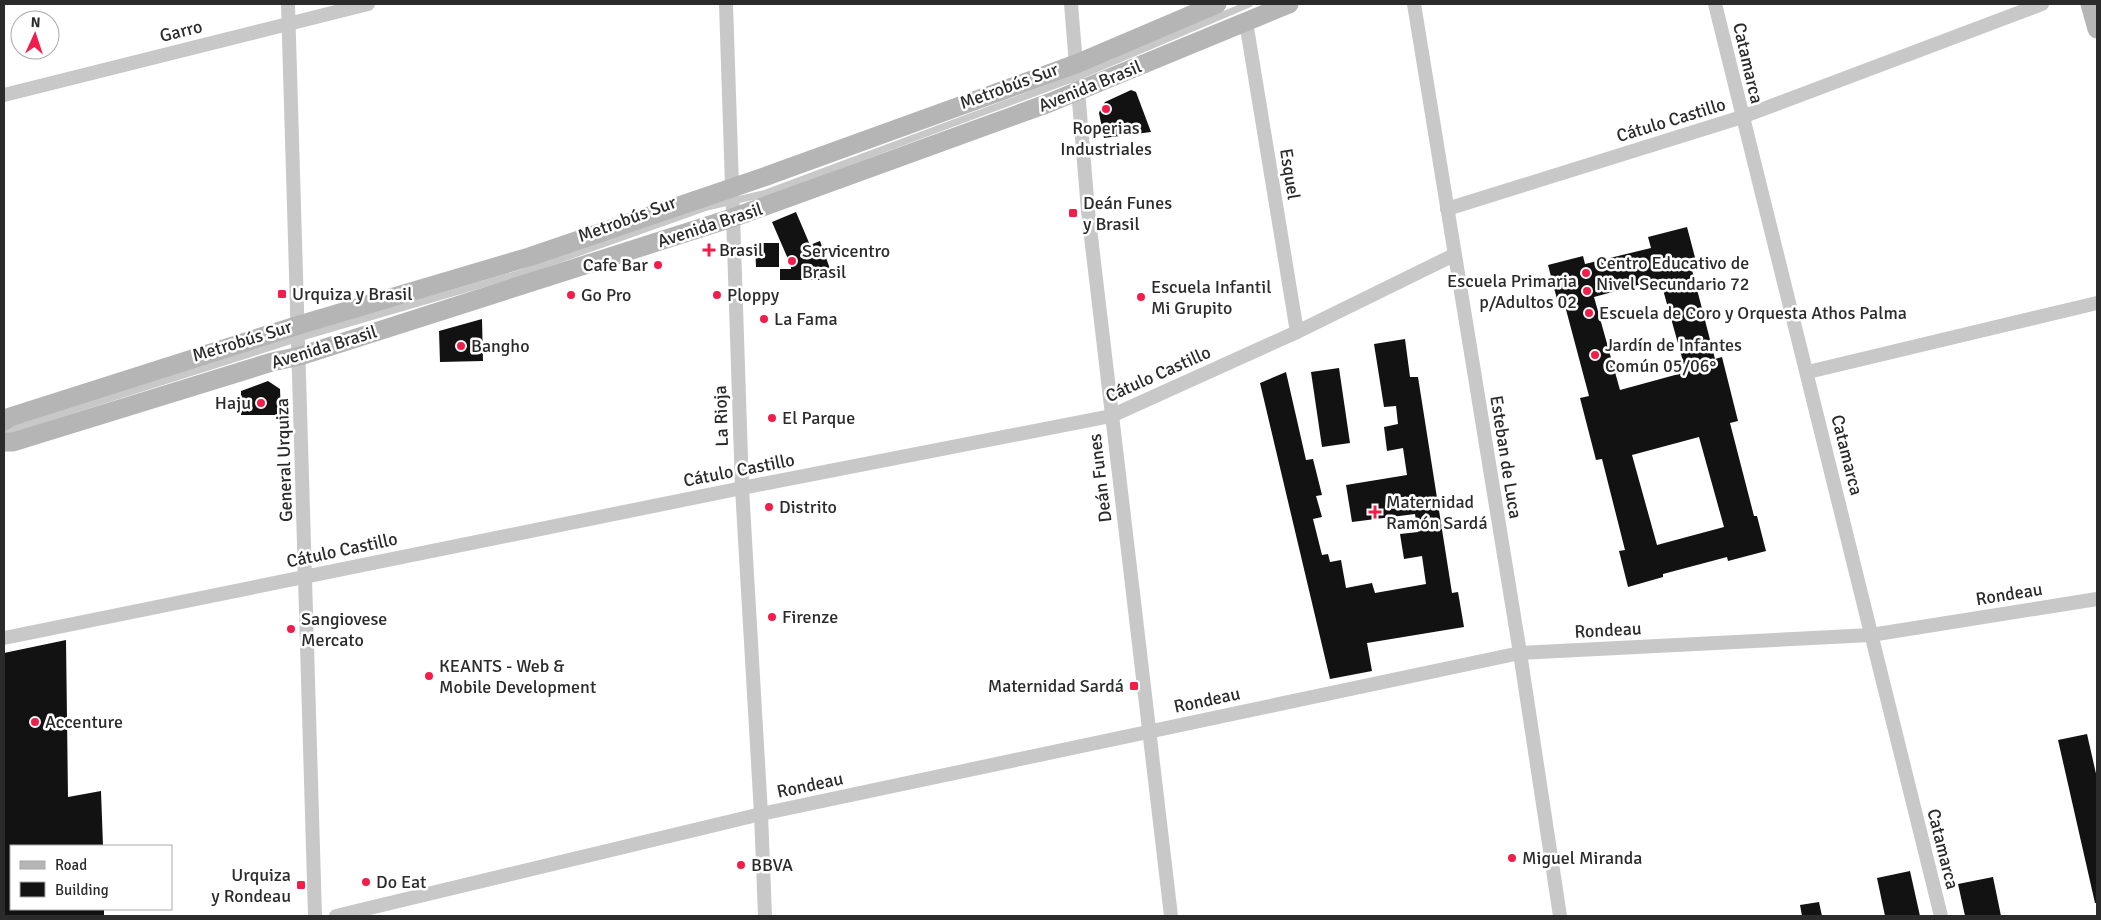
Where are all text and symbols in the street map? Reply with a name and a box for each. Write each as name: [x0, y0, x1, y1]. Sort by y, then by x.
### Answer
north arrow: [10, 10, 60, 60]
text: N: [30, 14, 41, 31]
street label: Garro: [157, 15, 205, 47]
street label: Catamarca: [1728, 20, 1768, 106]
street label: Avenida Brasil: [1035, 55, 1145, 117]
street label: Metrobús Sur: [957, 58, 1062, 114]
street label: Cátulo Castillo: [1614, 93, 1728, 147]
marker: Roperias Industriales: [1100, 103, 1112, 115]
place label: Roperias Industriales: [1060, 117, 1152, 160]
street label: Esquel: [1275, 147, 1305, 201]
street label: Metrobús Sur: [575, 191, 680, 247]
place label: Deán Funes y Brasil: [1083, 192, 1172, 235]
street label: Avenida Brasil: [655, 198, 765, 252]
marker: Deán Funes y Brasil: [1067, 207, 1079, 219]
place label: Brasil: [719, 239, 763, 261]
place label: Servicentro Brasil: [802, 240, 890, 283]
marker: Brasil: [703, 244, 715, 256]
place label: Centro Educativo de Nivel Secundario 72: [1596, 252, 1750, 295]
place label: Cafe Bar: [583, 254, 648, 276]
marker: Servicentro Brasil: [786, 255, 798, 267]
marker: Cafe Bar: [652, 259, 664, 271]
marker: Centro Educativo de Nivel Secundario 72: [1580, 267, 1592, 279]
place label: Escuela Primaria p/Adultos 02: [1447, 270, 1577, 313]
place label: Escuela Infantil Mi Grupito: [1151, 276, 1271, 319]
place label: Urquiza y Brasil: [292, 283, 413, 305]
place label: Go Pro: [581, 284, 631, 306]
place label: Ploppy: [727, 284, 780, 306]
marker: Escuela Primaria p/Adultos 02: [1581, 285, 1593, 297]
marker: Urquiza y Brasil: [276, 288, 288, 300]
marker: Go Pro: [565, 289, 577, 301]
marker: Ploppy: [711, 289, 723, 301]
marker: Escuela Infantil Mi Grupito: [1135, 291, 1147, 303]
place label: Escuela de Coro y Orquesta Athos Palma: [1599, 302, 1907, 324]
marker: Escuela de Coro y Orquesta Athos Palma: [1583, 307, 1595, 319]
place label: La Fama: [774, 308, 838, 330]
marker: La Fama: [758, 313, 770, 325]
street label: Metrobús Sur: [189, 315, 295, 367]
street label: Avenida Brasil: [269, 320, 379, 374]
place label: Jardín de Infantes Común 05/06°: [1605, 334, 1742, 377]
place label: Bangho: [471, 335, 530, 357]
marker: Bangho: [455, 340, 467, 352]
street label: Cátulo Castillo: [1102, 341, 1214, 407]
marker: Jardín de Infantes Común 05/06°: [1589, 349, 1601, 361]
street label: La Rioja: [709, 385, 733, 447]
place label: Haju: [215, 392, 251, 414]
street label: Esteban de Luca: [1485, 394, 1527, 520]
marker: Haju: [255, 397, 267, 409]
street label: General Urquiza: [271, 398, 297, 522]
place label: El Parque: [782, 407, 855, 429]
marker: El Parque: [766, 412, 778, 424]
street label: Catamarca: [1826, 412, 1868, 498]
street label: Deán Funes: [1084, 432, 1116, 524]
street label: Cátulo Castillo: [682, 448, 796, 492]
place label: Maternidad Ramón Sardá: [1386, 491, 1488, 534]
place label: Distrito: [779, 496, 837, 518]
marker: Distrito: [763, 501, 775, 513]
marker: Maternidad Ramón Sardá: [1368, 505, 1382, 519]
street label: Cátulo Castillo: [285, 528, 399, 572]
street label: Rondeau: [1974, 578, 2044, 610]
place label: Firenze: [782, 606, 838, 628]
place label: Sangiovese Mercato: [301, 608, 387, 651]
marker: Firenze: [766, 611, 778, 623]
street label: Rondeau: [1574, 617, 1642, 643]
marker: Sangiovese Mercato: [285, 623, 297, 635]
place label: KEANTS - Web & Mobile Development: [439, 655, 596, 698]
marker: KEANTS - Web & Mobile Development: [423, 670, 435, 682]
place label: Maternidad Sardá: [988, 675, 1124, 697]
marker: Maternidad Sardá: [1128, 680, 1140, 692]
street label: Rondeau: [1172, 682, 1242, 718]
place label: Accenture: [45, 711, 123, 733]
marker: Accenture: [29, 716, 41, 728]
street label: Rondeau: [775, 767, 845, 803]
street label: Catamarca: [1922, 806, 1964, 892]
legend: [10, 845, 172, 910]
place label: Miguel Miranda: [1522, 847, 1643, 869]
marker: Miguel Miranda: [1506, 852, 1518, 864]
place label: BBVA: [751, 854, 793, 876]
text: Road: [55, 856, 87, 874]
marker: BBVA: [735, 859, 747, 871]
place label: Urquiza y Rondeau: [211, 864, 291, 907]
place label: Do Eat: [376, 871, 426, 893]
marker: Do Eat: [360, 876, 372, 888]
marker: Urquiza y Rondeau: [295, 879, 307, 891]
text: Building: [55, 881, 109, 899]

